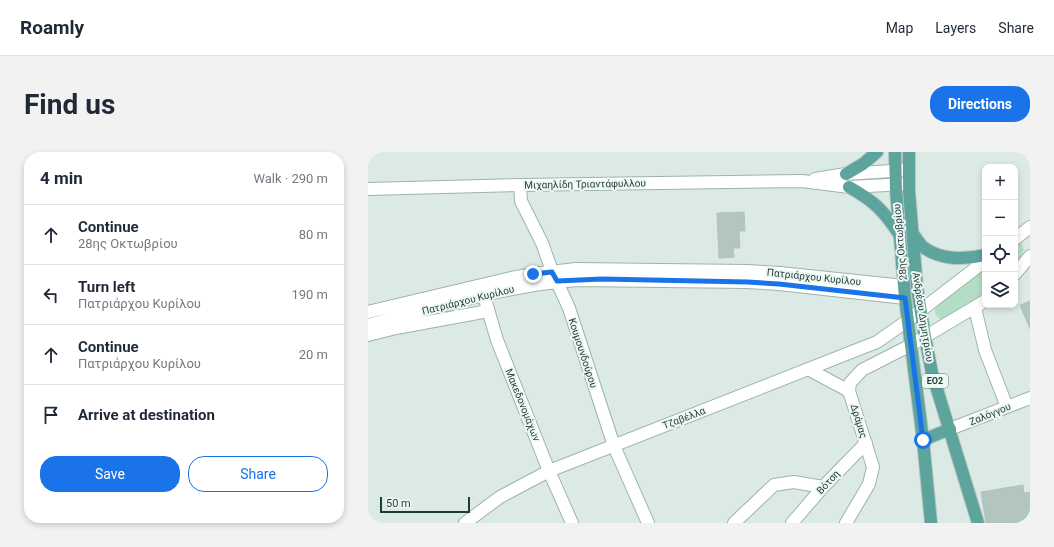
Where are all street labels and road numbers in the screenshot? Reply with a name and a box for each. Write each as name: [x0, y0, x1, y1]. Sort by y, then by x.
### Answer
street label: Μιχαηλίδη Τριαντάφυλλου: [524, 177, 646, 192]
street label: 28ης Οκτωβρίου: [891, 203, 910, 281]
street label: Πατριάρχου Κυρίλου: [766, 267, 862, 287]
street label: Ανδρέου Δημητρίου: [910, 271, 936, 363]
street label: Πατριάρχου Κυρίλου: [421, 283, 515, 317]
street label: Κουμουνδούρου: [567, 317, 599, 389]
street label: Μακεδονομάχων: [503, 367, 543, 443]
road number: ΕΟ2: [922, 374, 948, 388]
street label: Ζαλόγγου: [968, 401, 1012, 427]
street label: Δράμας: [848, 403, 869, 440]
street label: Τζαβέλλα: [661, 405, 708, 432]
street label: Βότση: [814, 468, 842, 496]

